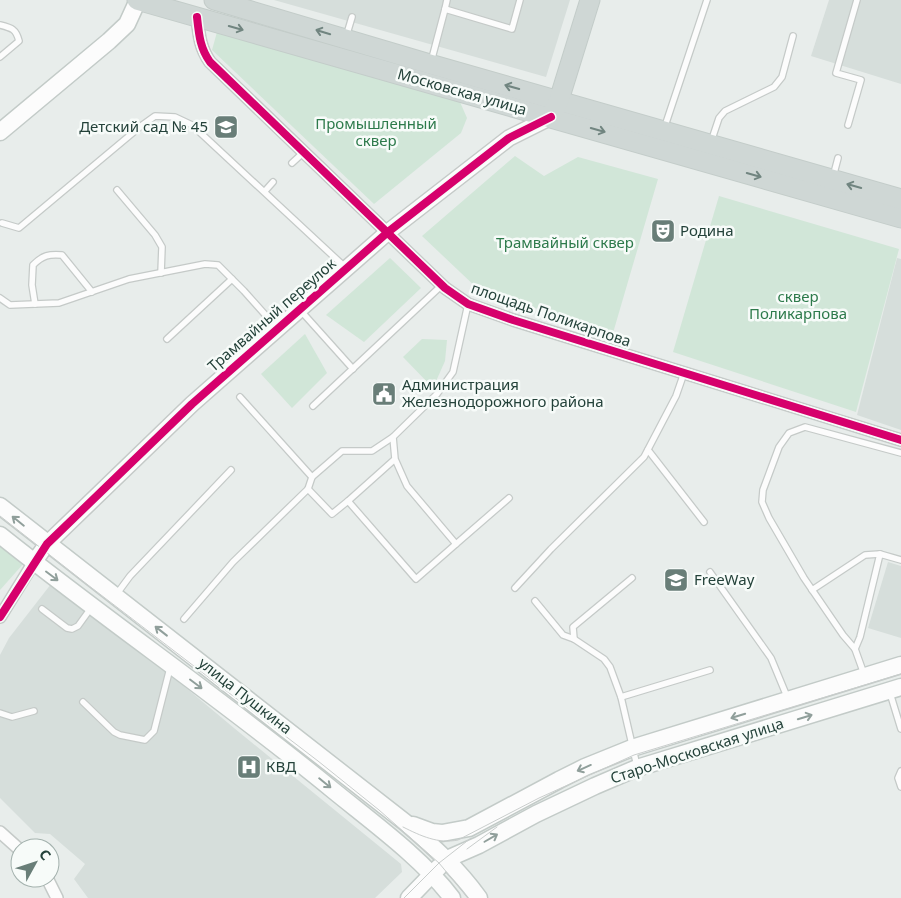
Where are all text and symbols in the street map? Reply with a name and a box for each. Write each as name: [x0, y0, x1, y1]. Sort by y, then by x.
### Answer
one-way arrow: [227, 24, 243, 34]
one-way arrow: [315, 27, 331, 37]
street label: Московская улица: [395, 63, 529, 119]
one-way arrow: [505, 82, 521, 92]
park label: Промышленный сквер: [315, 113, 437, 150]
school or university icon: Детский сад № 45: [213, 114, 239, 140]
place label: Детский сад № 45: [79, 116, 208, 136]
one-way arrow: [590, 126, 606, 136]
one-way arrow: [746, 171, 762, 181]
one-way arrow: [847, 180, 863, 190]
theatre icon: Родина: [650, 218, 676, 244]
place label: Родина: [680, 220, 734, 240]
park label: Трамвайный сквер: [496, 232, 634, 252]
street label: Трамвайный переулок: [203, 253, 340, 375]
street label: площадь Поликарпова: [469, 277, 634, 351]
park label: сквер Поликарпова: [749, 286, 847, 323]
place label: Администрация Железнодорожного района: [402, 374, 604, 411]
public building icon: Администрация Железнодорожного района: [371, 381, 397, 407]
one-way arrow: [12, 515, 25, 526]
school or university icon: FreeWay: [663, 567, 689, 593]
place label: FreeWay: [694, 569, 755, 589]
one-way arrow: [45, 571, 59, 581]
one-way arrow: [155, 626, 168, 637]
street label: улица Пушкина: [195, 652, 296, 738]
one-way arrow: [189, 679, 202, 690]
one-way arrow: [796, 711, 812, 721]
one-way arrow: [730, 712, 746, 722]
street label: Старо-Московская улица: [607, 713, 786, 788]
hospital icon: КВД: [236, 754, 262, 780]
place label: КВД: [266, 756, 296, 776]
one-way arrow: [577, 764, 592, 774]
one-way arrow: [318, 778, 331, 789]
one-way arrow: [483, 833, 497, 843]
north arrow: [10, 838, 60, 888]
text: С: [35, 845, 56, 864]

